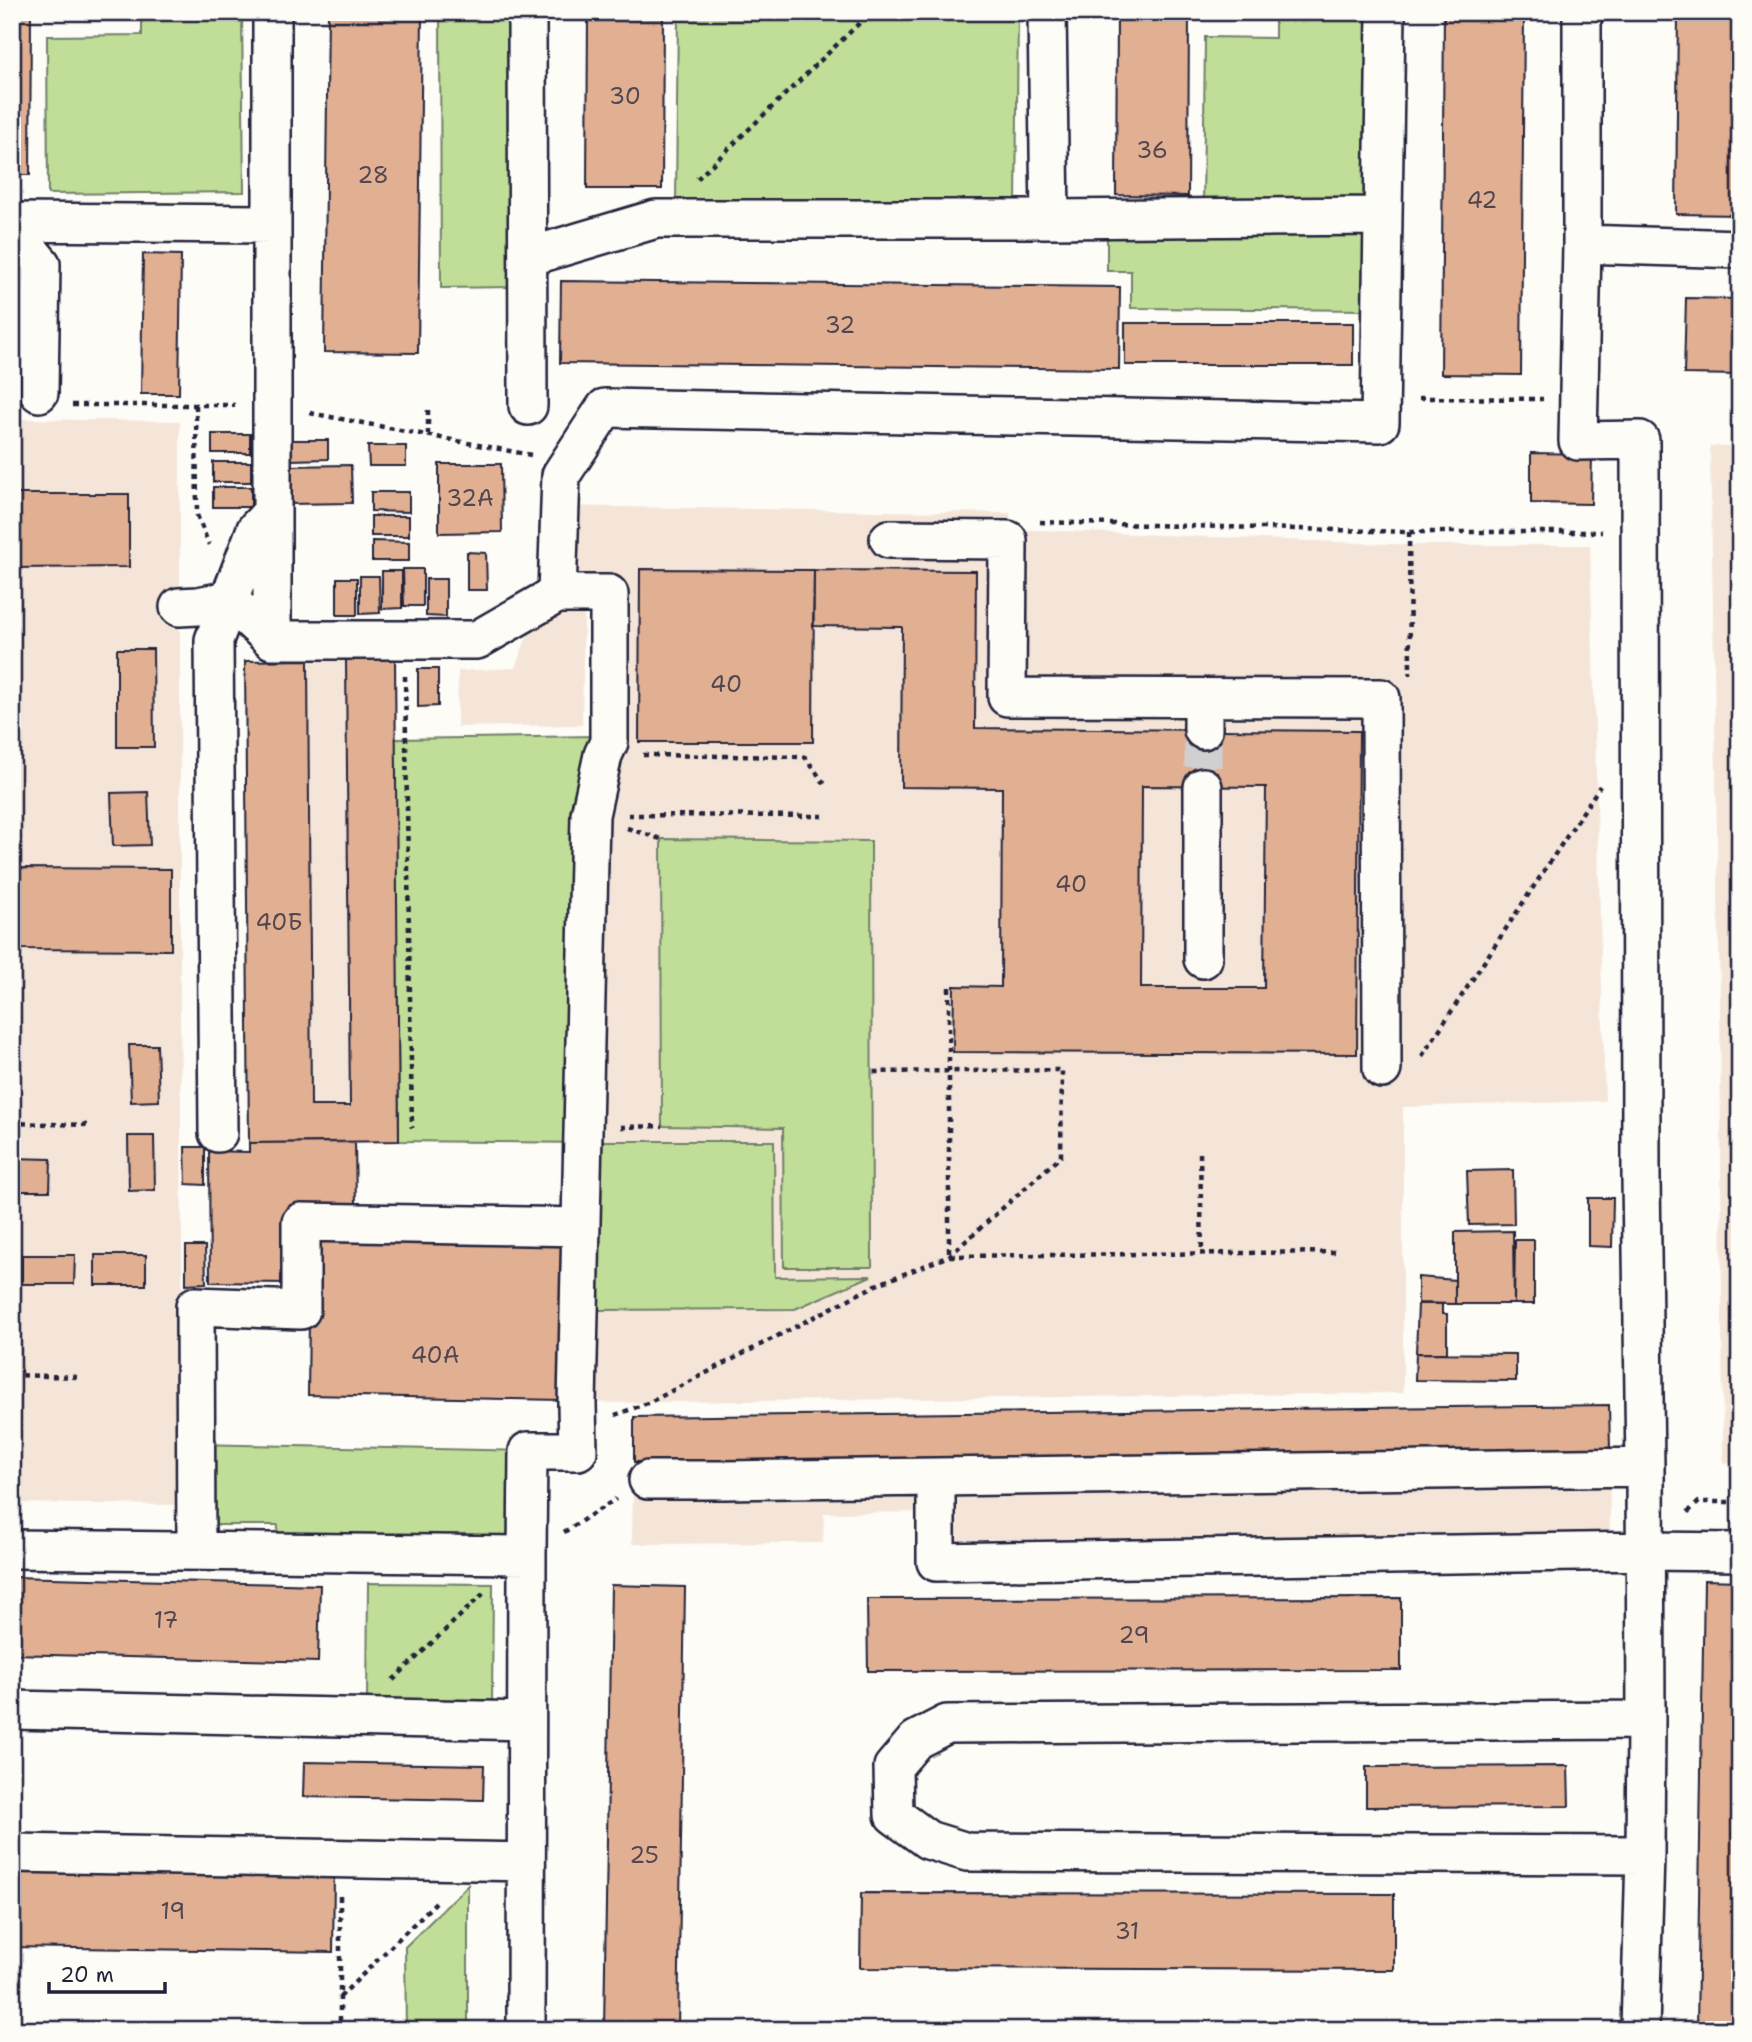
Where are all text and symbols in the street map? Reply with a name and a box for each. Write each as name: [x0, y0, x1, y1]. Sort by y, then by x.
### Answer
house number: 30: [609, 81, 641, 111]
house number: 36: [1136, 135, 1168, 165]
house number: 28: [357, 160, 389, 190]
house number: 42: [1467, 185, 1497, 215]
house number: 32: [825, 310, 855, 340]
house number: 32А: [446, 483, 494, 513]
house number: 40: [710, 669, 742, 699]
house number: 40: [1055, 869, 1087, 899]
house number: 40Б: [255, 907, 303, 937]
house number: 40А: [411, 1340, 459, 1370]
house number: 17: [154, 1605, 178, 1635]
house number: 29: [1119, 1620, 1149, 1650]
house number: 25: [629, 1840, 659, 1870]
house number: 19: [161, 1896, 185, 1926]
house number: 31: [1115, 1916, 1139, 1946]
scale bar: [49, 1951, 164, 1995]
text: 20 m: [60, 1961, 114, 1989]

